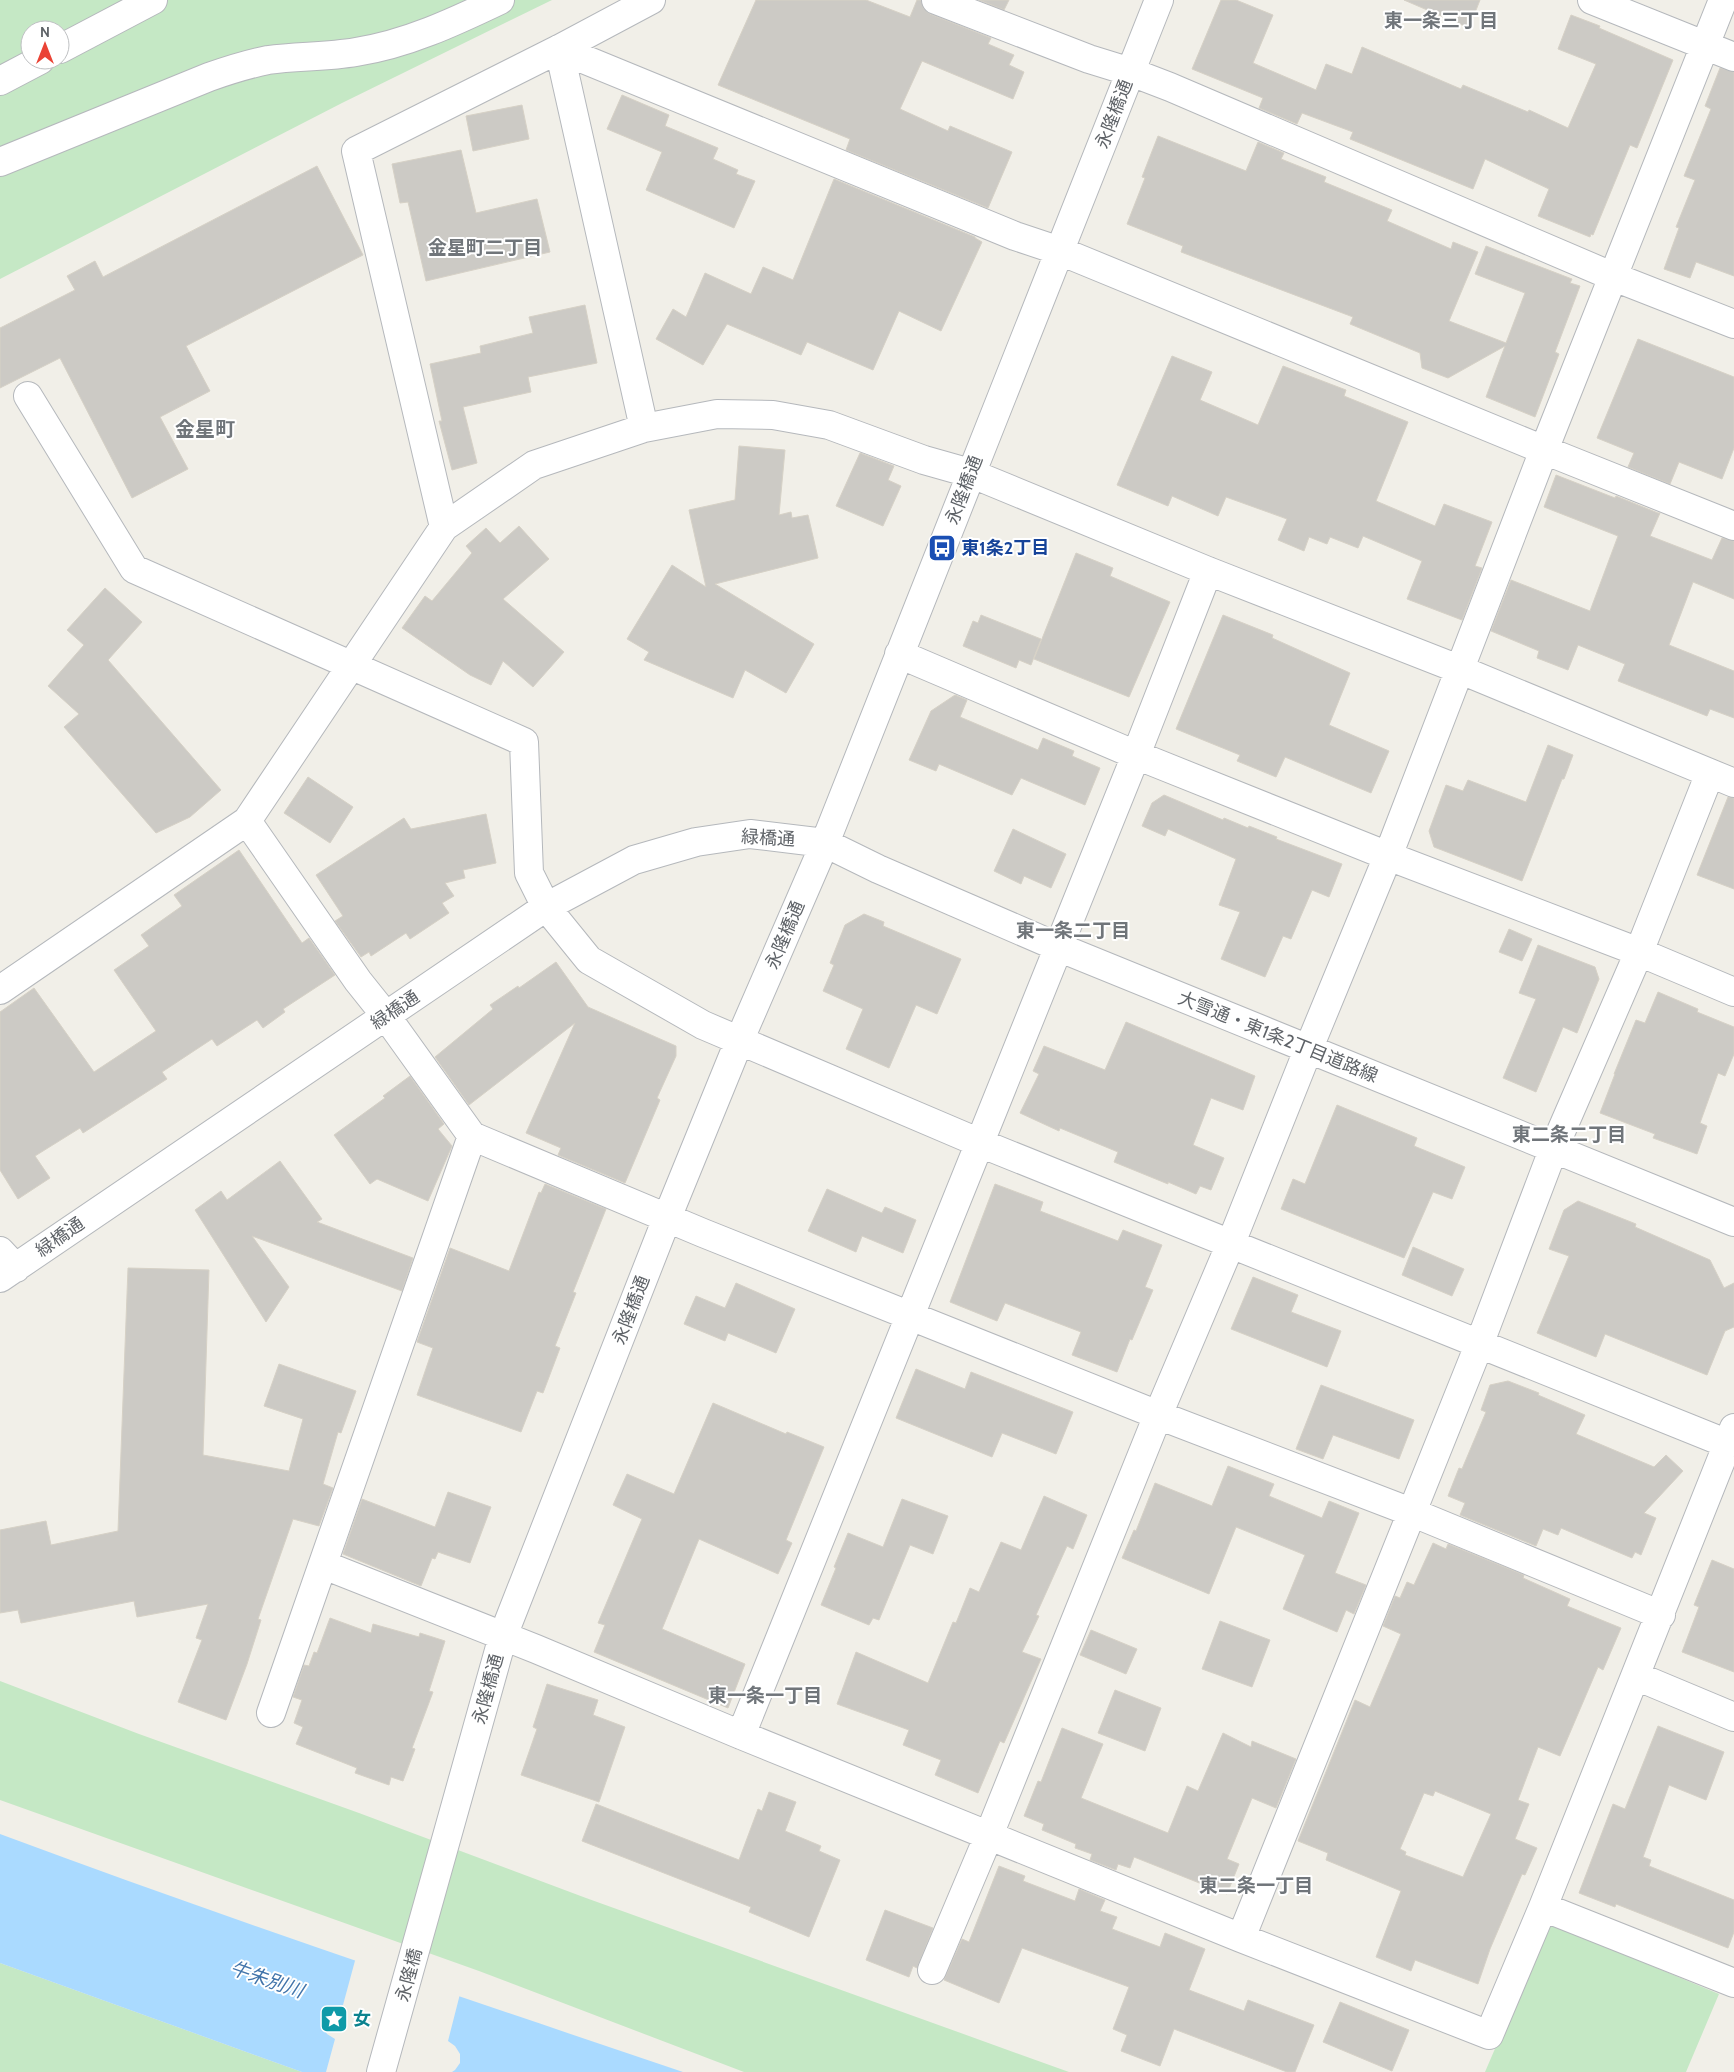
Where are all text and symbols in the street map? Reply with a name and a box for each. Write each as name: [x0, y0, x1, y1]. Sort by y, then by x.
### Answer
district label: 東一条三丁目: [1384, 9, 1498, 32]
north arrow: [20, 20, 70, 70]
text: N: [40, 23, 50, 41]
street label: 永隆橋通: [1091, 76, 1137, 152]
district label: 金星町二丁目: [428, 236, 542, 259]
district label: 金星町: [175, 417, 235, 441]
street label: 永隆橋通: [941, 452, 987, 528]
bus stop icon: 東1条2丁目: [927, 533, 957, 563]
place label: 東1条2丁目: [961, 537, 1049, 559]
street label: 緑橋通: [740, 826, 796, 850]
street label: 永隆橋通: [761, 898, 809, 972]
district label: 東一条二丁目: [1016, 919, 1130, 942]
street label: 緑橋通: [366, 986, 424, 1034]
street label: 大雪通・東1条2丁目道路線: [1175, 987, 1381, 1087]
district label: 東二条二丁目: [1512, 1123, 1626, 1146]
street label: 緑橋通: [32, 1213, 88, 1261]
street label: 永隆橋通: [608, 1272, 654, 1348]
street label: 永隆橋通: [468, 1651, 508, 1727]
district label: 東一条一丁目: [708, 1684, 822, 1707]
district label: 東二条一丁目: [1199, 1874, 1313, 1897]
street label: 永隆橋: [391, 1946, 427, 2004]
water label: 牛朱別川: [227, 1956, 308, 2003]
place icon: 女: [319, 2004, 349, 2034]
place label: 女: [353, 2008, 371, 2030]

